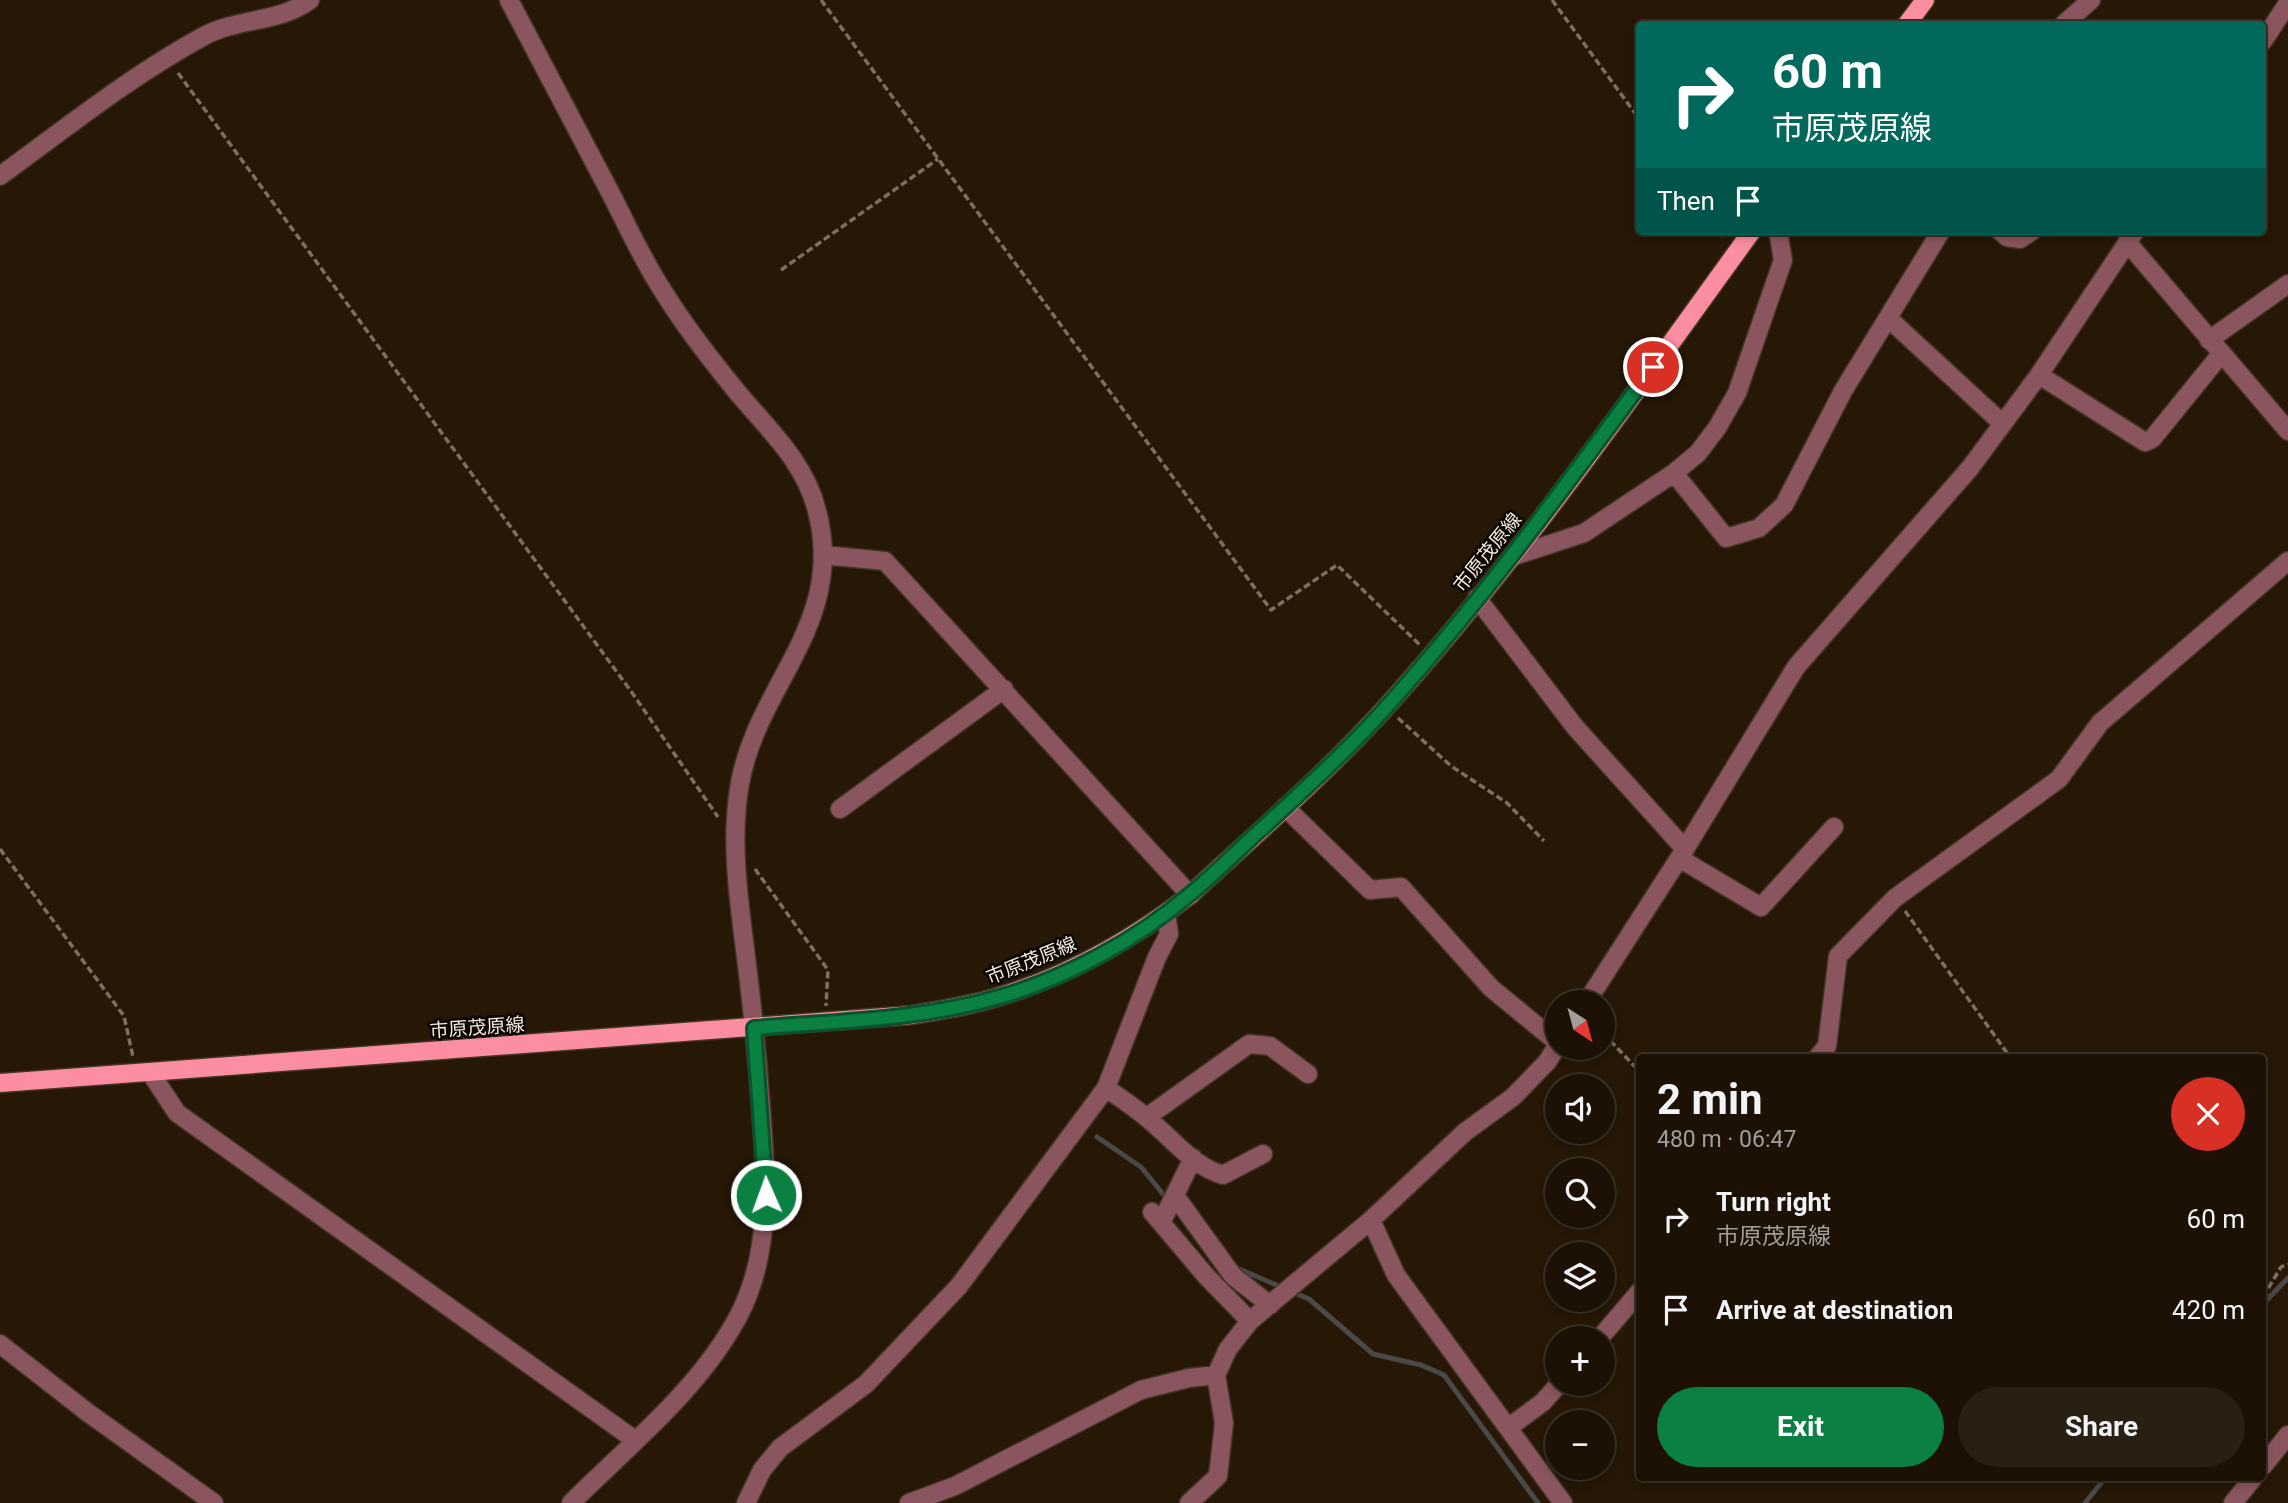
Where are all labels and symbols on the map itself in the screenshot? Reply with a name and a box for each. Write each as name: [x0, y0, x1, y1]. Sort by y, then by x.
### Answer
pin: [1623, 337, 1683, 397]
street label: 市原茂原線: [1449, 508, 1526, 596]
street label: 市原茂原線: [983, 932, 1080, 989]
north arrow: [1545, 990, 1615, 1060]
street label: 市原茂原線: [429, 1013, 525, 1042]
position arrow: [729, 1158, 803, 1232]

